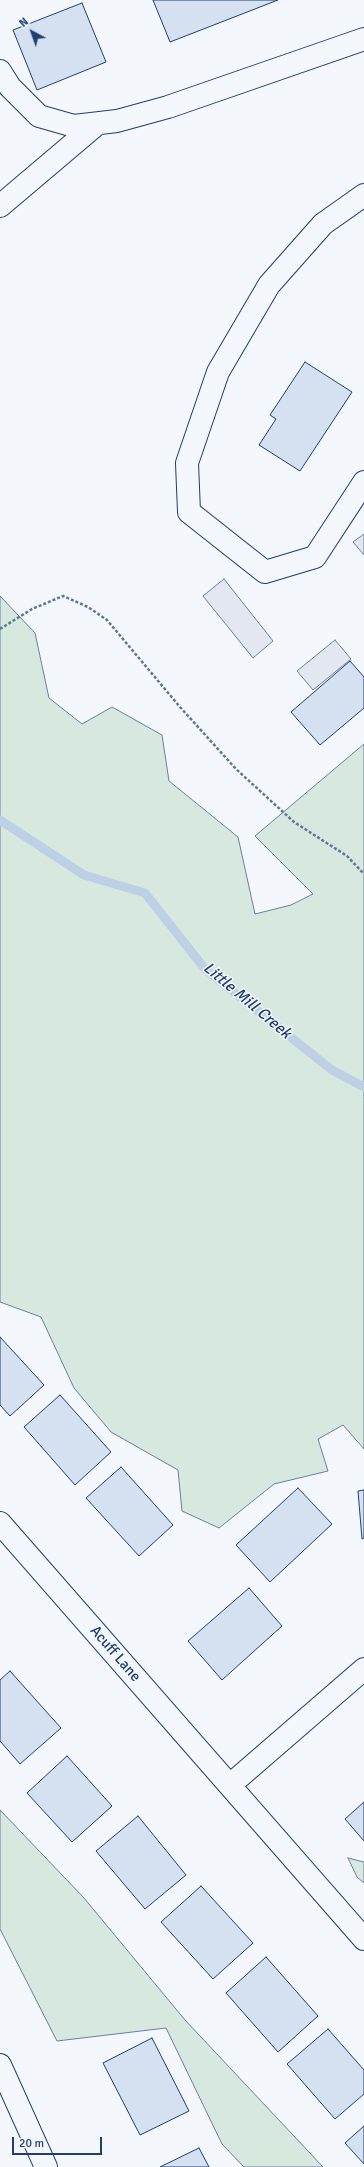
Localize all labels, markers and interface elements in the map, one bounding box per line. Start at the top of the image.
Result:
north arrow [12,12,52,52]
text: N [17,15,31,30]
water label: Little Mill Creek [199,959,295,1043]
street label: Acuff Lane [86,1622,144,1686]
scale bar [14,2129,104,2155]
text: 20 m [19,2136,44,2151]

